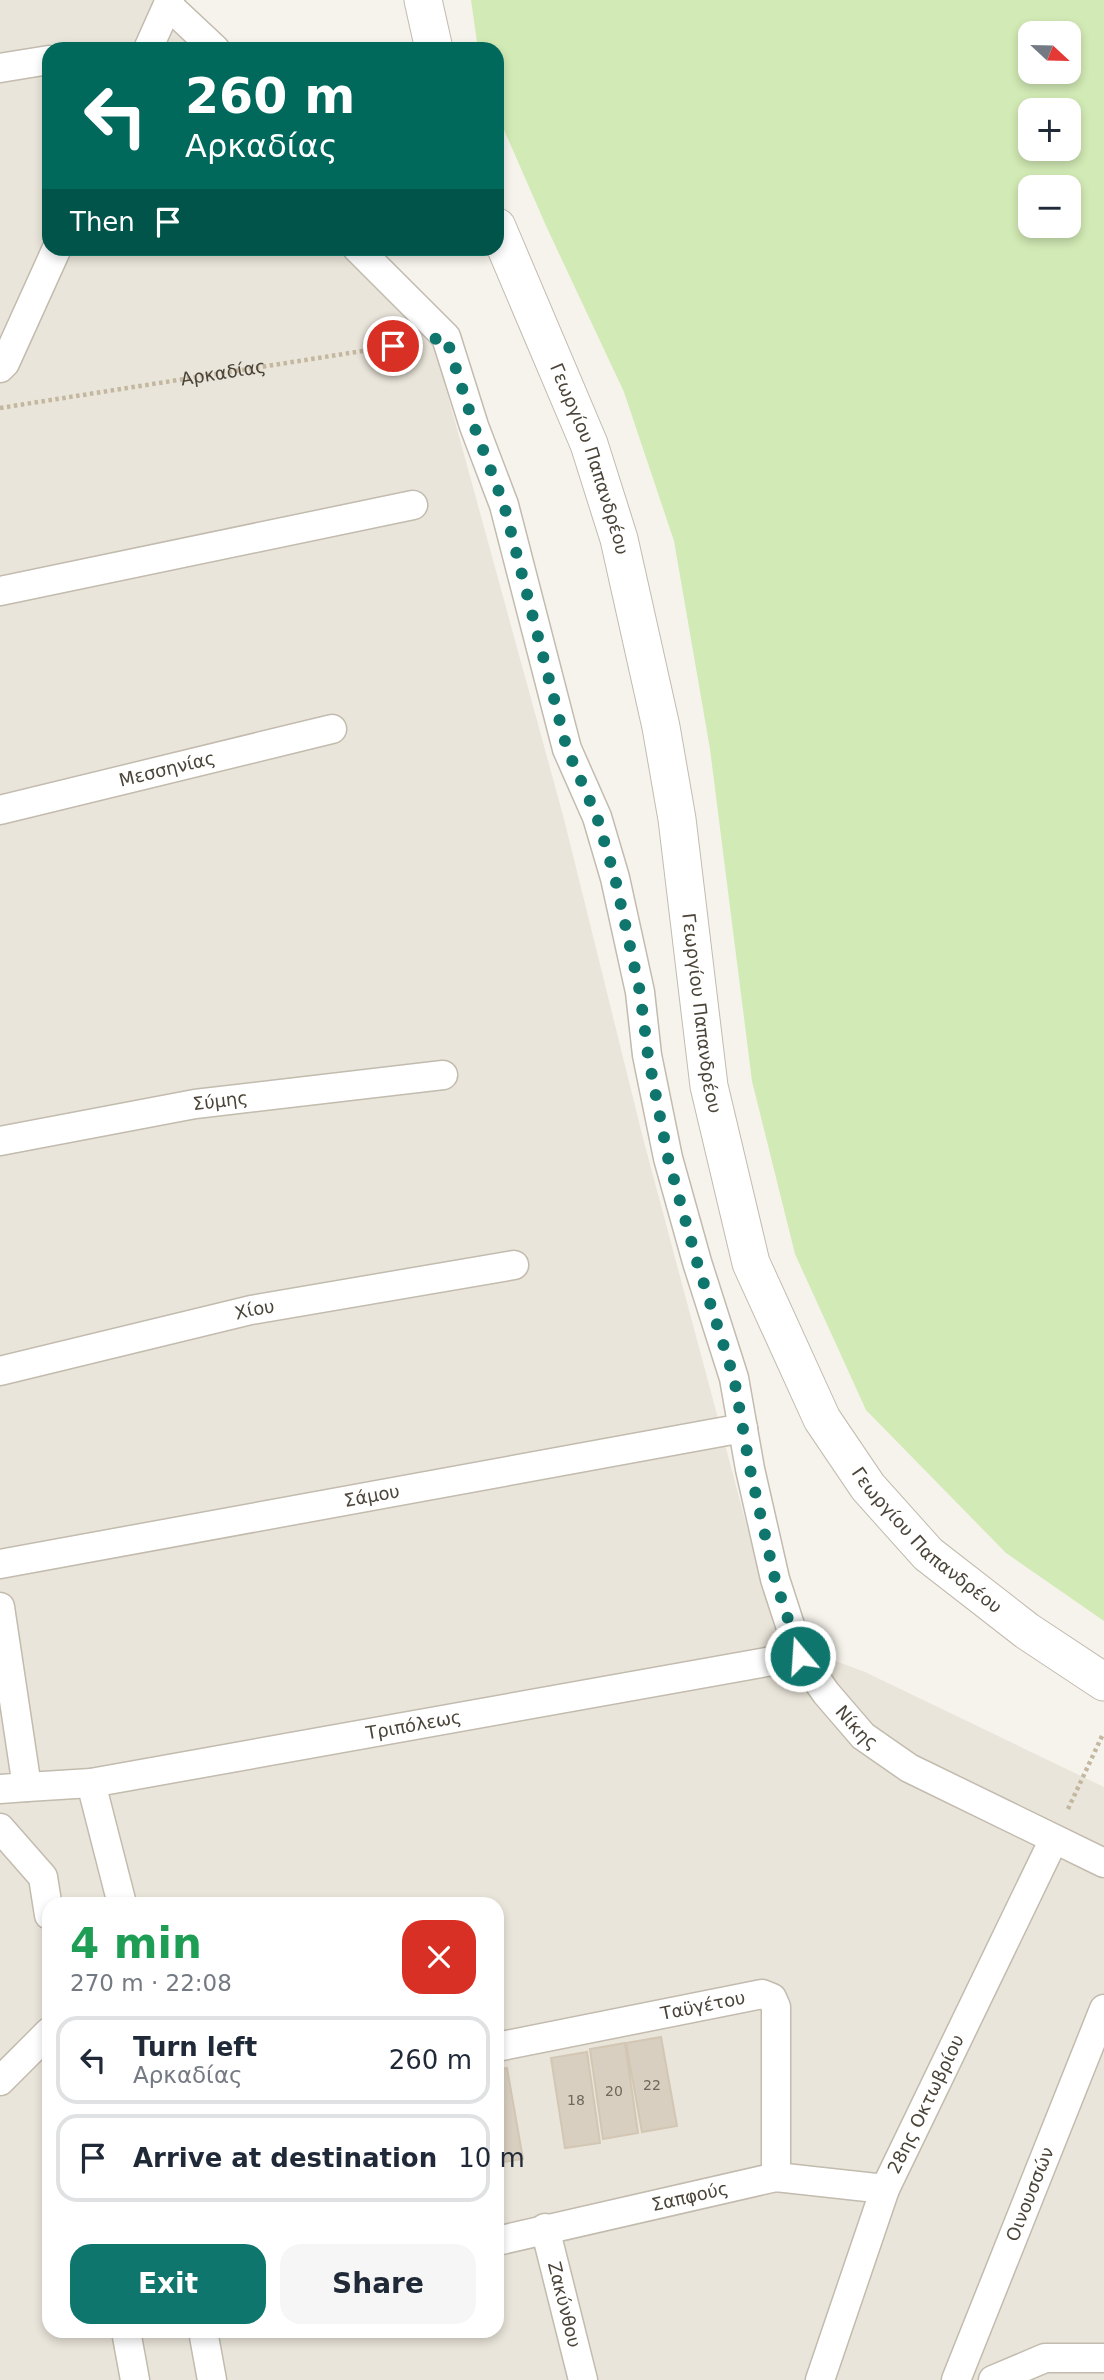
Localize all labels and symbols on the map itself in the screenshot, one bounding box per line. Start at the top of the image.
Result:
north arrow [1018,21,1082,84]
pin [363,316,423,376]
street label: Αρκαδίας [179,355,267,389]
street label: Γεωργίου Παπανδρέου [546,360,633,556]
street label: Μεσσηνίας [117,747,217,791]
street label: Γεωργίου Παπανδρέου [678,912,726,1115]
street label: Σύμης [192,1087,249,1114]
street label: Χίου [233,1295,276,1324]
street label: Γεωργίου Παπανδρέου [848,1463,1006,1617]
street label: Σάμου [342,1480,401,1511]
position arrow [763,1619,837,1693]
street label: Νίκης [831,1701,882,1753]
street label: Τριπόλεως [363,1706,463,1744]
street label: Ταϋγέτου [658,1987,747,2024]
street label: 28ης Οκτωβρίου [883,2031,968,2177]
house number: 22 [643,2077,661,2093]
house number: 20 [605,2083,623,2099]
house number: 18 [567,2092,585,2108]
street label: Οινουσσών [1001,2144,1058,2244]
street label: Σαπφούς [650,2177,730,2215]
street label: Ζακύνθου [544,2259,585,2350]

